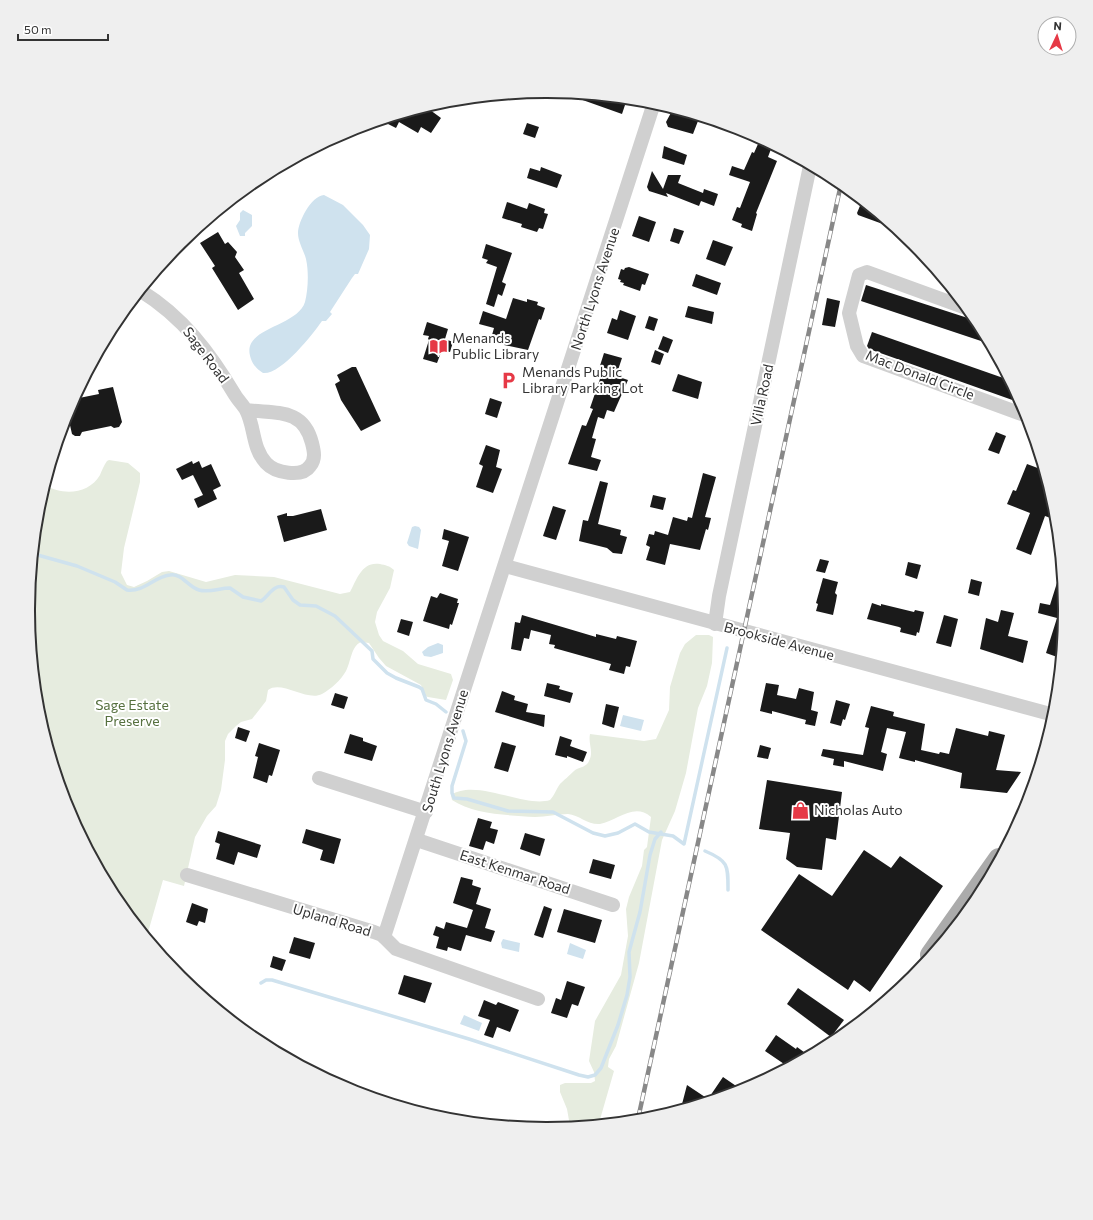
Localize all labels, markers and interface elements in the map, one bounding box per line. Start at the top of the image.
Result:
scale bar [18,16,108,42]
north arrow [1037,16,1077,56]
text: N [1053,19,1062,32]
text: 50 m [24,22,52,36]
street label: North Lyons Avenue [567,225,622,352]
street label: Sage Road [180,323,233,386]
place label: Menands Public Library [452,329,539,362]
library icon: Menands Public Library [429,336,449,356]
street label: Mac Donald Circle [863,346,977,403]
street label: Villa Road [747,362,776,427]
place label: Menands Public Library Parking Lot [522,363,644,396]
parking icon: Menands Public Library Parking Lot [499,370,519,390]
street label: Brookside Avenue [722,618,836,663]
street label: South Lyons Avenue [418,687,471,814]
park label: Sage Estate Preserve [95,696,169,729]
shop icon: Nicholas Auto [791,800,811,820]
place label: Nicholas Auto [814,801,903,818]
street label: East Kenmar Road [458,846,573,897]
street label: Upland Road [291,900,373,939]

